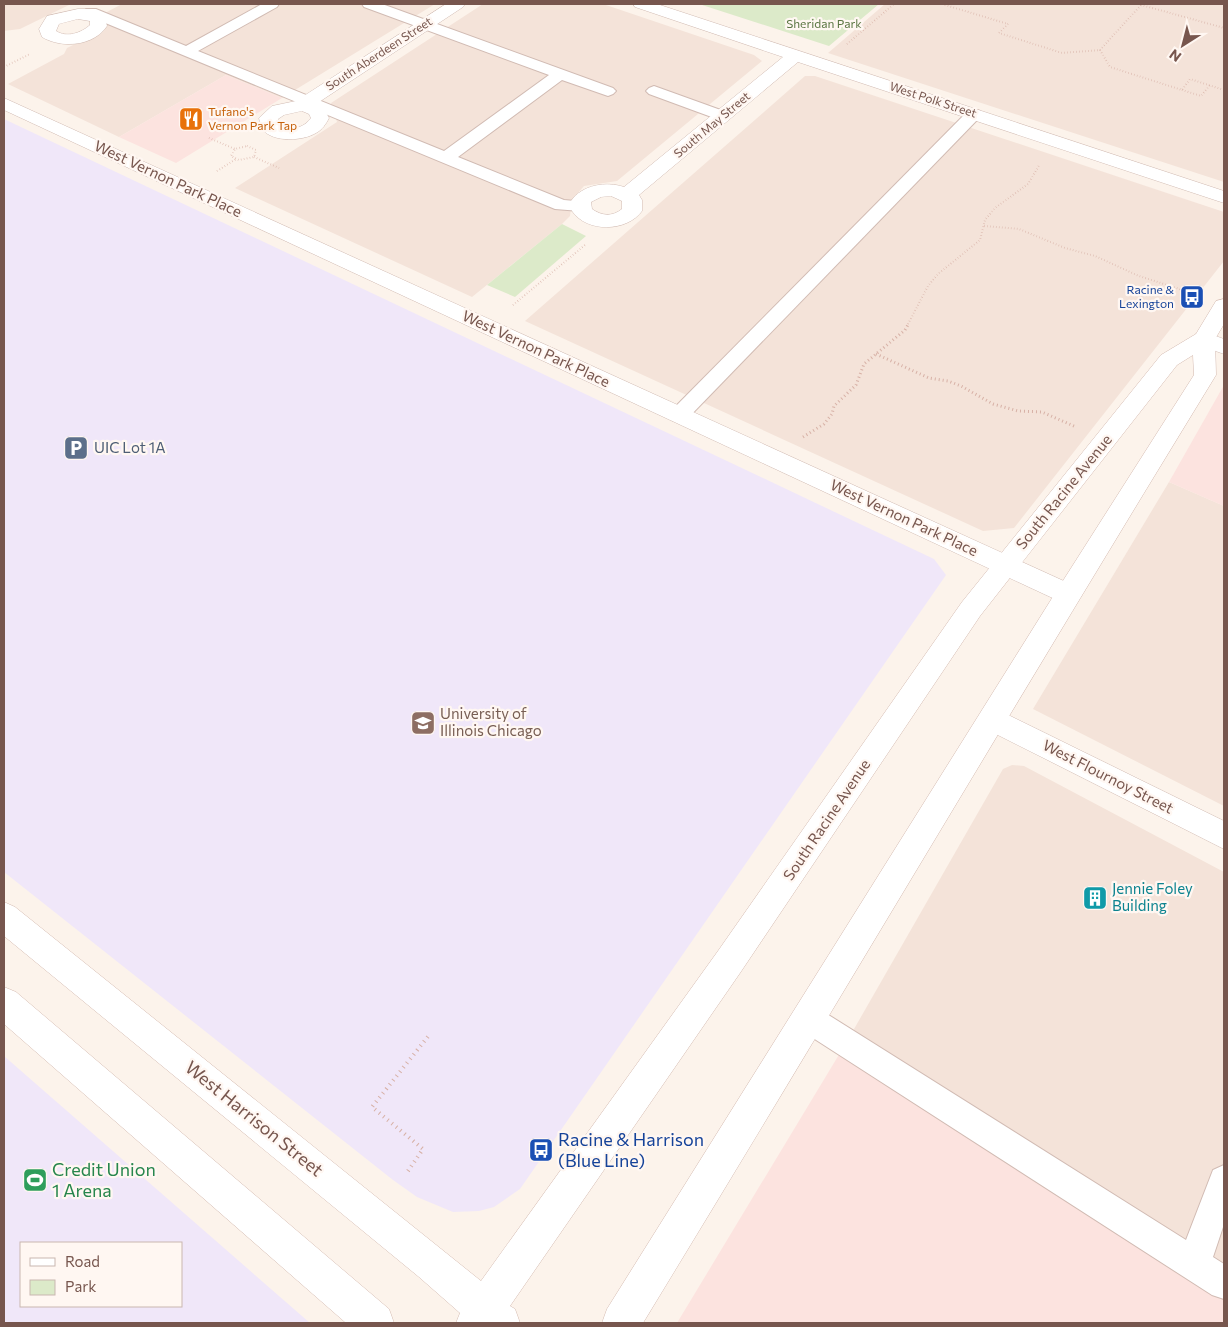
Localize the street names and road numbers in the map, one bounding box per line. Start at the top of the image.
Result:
street label: South Aberdeen Street [323,13,434,93]
street label: West Polk Street [888,78,979,120]
street label: South May Street [670,88,752,160]
street label: West Vernon Park Place [92,136,245,220]
street label: West Vernon Park Place [460,306,613,390]
street label: South Racine Avenue [1011,430,1115,552]
street label: West Vernon Park Place [828,475,981,559]
street label: West Flournoy Street [1040,735,1177,817]
street label: South Racine Avenue [779,755,873,883]
street label: West Harrison Street [181,1056,328,1181]

